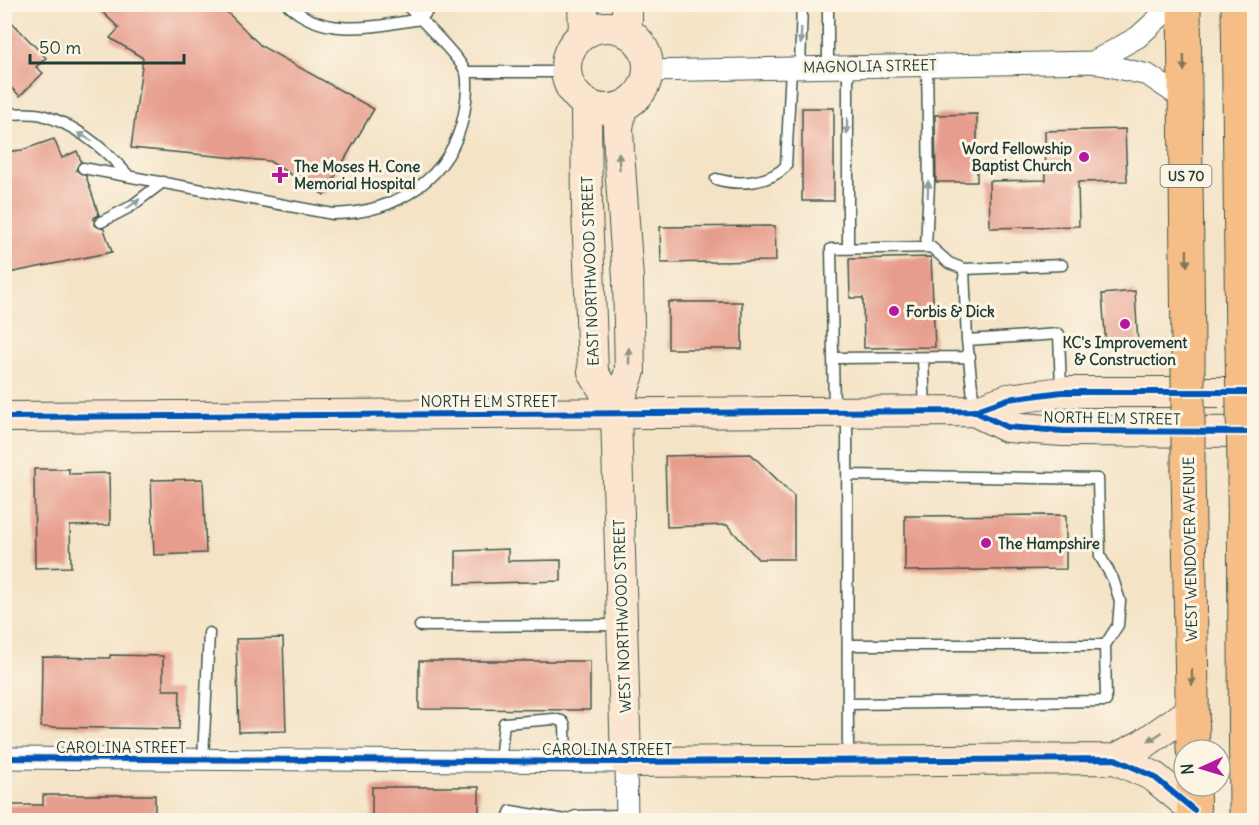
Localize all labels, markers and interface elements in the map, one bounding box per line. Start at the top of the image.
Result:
scale bar [30,27,184,65]
one-way arrow [797,27,806,46]
text: 50 m [39,36,81,59]
one-way arrow [1180,53,1189,72]
street label: MAGNOLIA STREET [803,55,937,77]
one-way arrow [842,116,852,135]
one-way arrow [76,132,93,142]
place label: Word Fellowship Baptist Church [962,139,1072,176]
marker: Word Fellowship Baptist Church [1077,150,1091,164]
one-way arrow [615,152,624,171]
place label: The Moses H. Cone Memorial Hospital [294,157,420,194]
road number: US 70 [1160,165,1212,187]
marker: The Moses H. Cone Memorial Hospital [271,166,289,184]
street label: EAST NORTHWOOD STREET [577,175,603,366]
one-way arrow [924,179,933,198]
one-way arrow [126,198,141,210]
one-way arrow [1182,248,1192,267]
place label: Forbis & Dick [906,302,995,321]
marker: Forbis & Dick [887,304,901,318]
marker: KC's Improvement & Construction [1118,317,1132,331]
place label: KC's Improvement & Construction [1063,333,1188,369]
one-way arrow [625,347,634,366]
street label: NORTH ELM STREET [420,392,558,411]
street label: NORTH ELM STREET [1043,407,1181,429]
street label: WEST WENDOVER AVENUE [1179,456,1201,642]
street label: WEST NORTHWOOD STREET [609,519,635,713]
place label: The Hampshire [998,534,1100,554]
marker: The Hampshire [979,536,993,550]
one-way arrow [1187,667,1197,686]
one-way arrow [1147,731,1163,742]
street label: CAROLINA STREET [56,738,186,757]
north arrow [1172,738,1232,798]
street label: CAROLINA STREET [542,740,672,759]
text: N [1177,763,1197,775]

